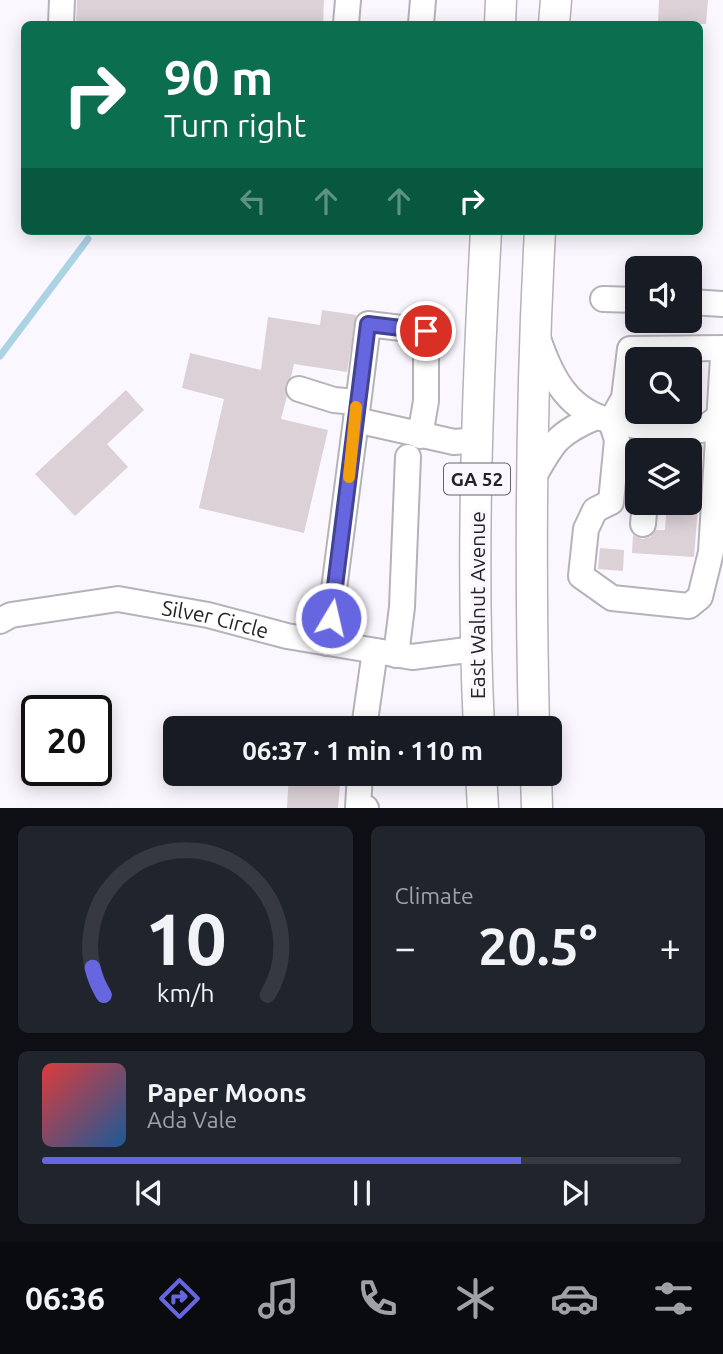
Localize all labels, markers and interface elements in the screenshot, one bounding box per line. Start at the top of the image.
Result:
icon: right [49,49,140,140]
text: 90 m [164,49,273,104]
text: Turn right [164,107,306,143]
icon: left [234,182,272,220]
icon: ahead [307,182,345,220]
icon: ahead [380,182,418,220]
icon: right [453,182,491,220]
map controls [625,256,702,515]
button: sound [625,256,702,333]
pin [396,301,456,361]
icon: arrive [407,312,445,350]
button: search [625,347,702,424]
button: layers [625,438,702,515]
road number: GA 52 [444,464,510,494]
street label: East Walnut Avenue [465,511,489,699]
position arrow [294,581,368,655]
street label: Silver Circle [160,595,271,643]
speed limit sign: 20 [21,695,112,786]
text: 06:37 · 1 min · 110 m [242,736,483,765]
text: Climate [395,883,474,908]
text: 10 [144,898,226,980]
text: 20.5° [478,917,597,975]
text: − [395,926,416,968]
text: + [660,926,681,968]
text: km/h [156,979,214,1007]
text: Paper Moons [147,1078,306,1107]
text: Ada Vale [147,1107,237,1132]
icon: previous [130,1174,168,1212]
icon: pause [343,1174,381,1212]
icon: next [556,1174,594,1212]
icon: directions [155,1274,204,1323]
icon: music [254,1274,303,1323]
icon: phone [353,1274,402,1323]
icon: climate [451,1274,500,1323]
icon: car [550,1274,599,1323]
icon: filters [649,1274,698,1323]
text: 06:36 [25,1280,105,1316]

